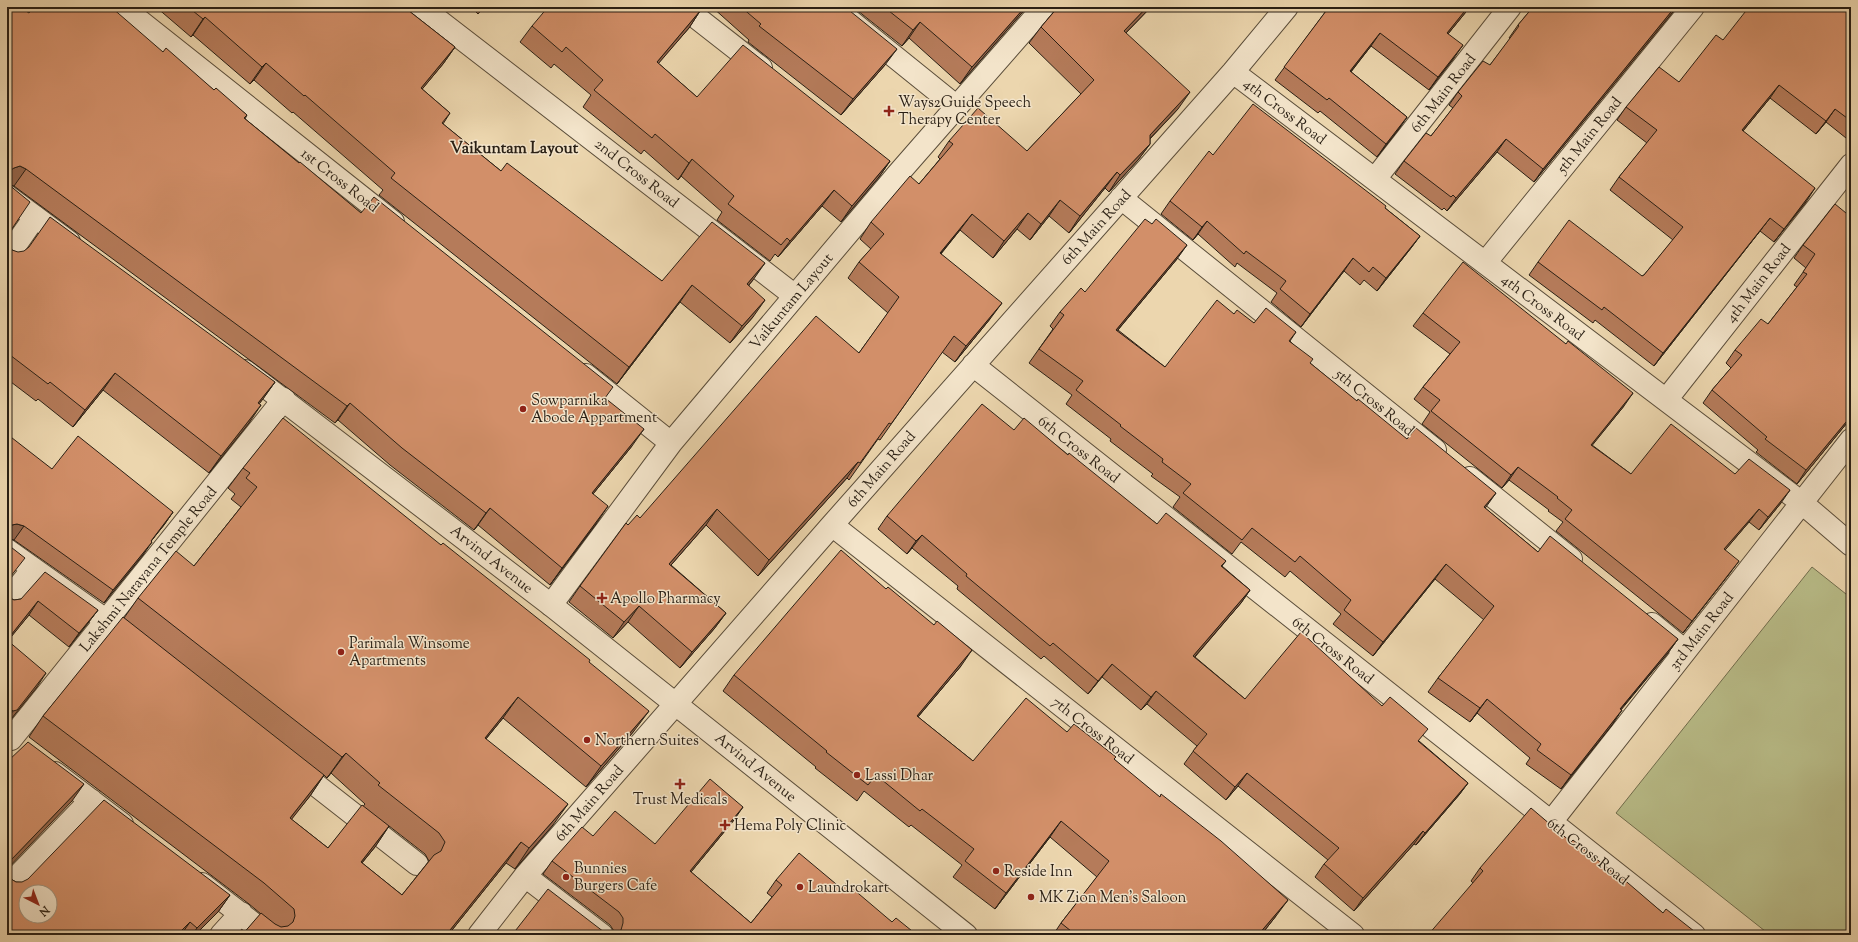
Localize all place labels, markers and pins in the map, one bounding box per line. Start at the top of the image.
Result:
place label: Ways2Guide Speech Therapy Center [898,93,1031,131]
marker: Ways2Guide Speech Therapy Center [883,105,895,117]
place label: Sowparnika Abode Appartment [531,391,657,429]
marker: Sowparnika Abode Appartment [518,404,528,414]
place label: Apollo Pharmacy [610,589,721,610]
marker: Apollo Pharmacy [597,593,607,603]
place label: Parimala Winsome Apartments [349,634,470,672]
marker: Parimala Winsome Apartments [336,647,346,657]
place label: Northern Suites [595,731,699,752]
marker: Northern Suites [582,735,592,745]
place label: Lassi Dhar [865,766,934,787]
marker: Lassi Dhar [852,770,862,780]
marker: Trust Medicals [675,779,685,789]
place label: Trust Medicals [633,790,727,811]
place label: Hema Poly Clinic [734,816,847,837]
marker: Hema Poly Clinic [719,819,731,831]
place label: Bunnies Burgers Cafe [574,859,657,897]
place label: Reside Inn [1004,862,1073,883]
marker: Reside Inn [991,866,1001,876]
marker: Bunnies Burgers Cafe [561,872,571,882]
place label: Laundrokart [808,878,889,899]
marker: Laundrokart [795,882,805,892]
place label: MK Zion Men’s Saloon [1039,888,1187,909]
marker: MK Zion Men’s Saloon [1026,892,1036,902]

